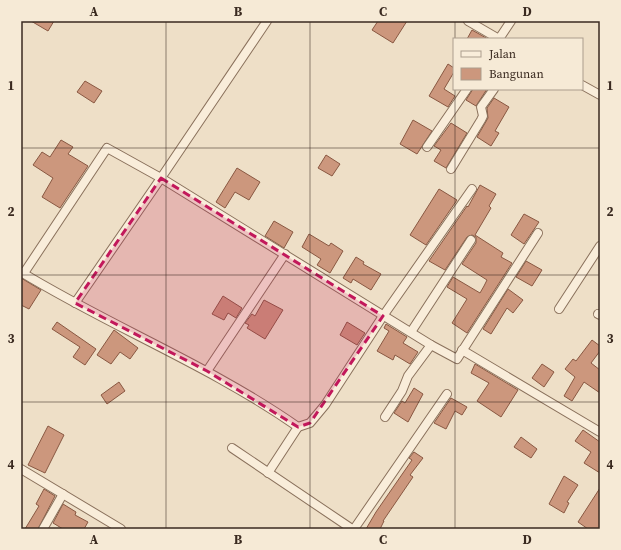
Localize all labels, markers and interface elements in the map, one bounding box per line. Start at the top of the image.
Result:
text: A [90,3,99,20]
text: B [234,3,243,20]
text: C [379,3,387,20]
text: D [522,3,532,20]
legend [453,38,583,90]
text: Jalan [488,46,516,62]
text: Bangunan [489,66,544,82]
text: 1 [7,77,15,94]
text: 1 [606,77,614,94]
text: 2 [7,203,15,220]
text: 2 [606,203,614,220]
text: 3 [7,330,15,347]
text: 3 [606,330,614,347]
text: 4 [7,456,15,473]
text: 4 [606,456,614,473]
text: A [90,531,99,548]
text: B [234,531,243,548]
text: C [379,531,387,548]
text: D [522,531,532,548]

